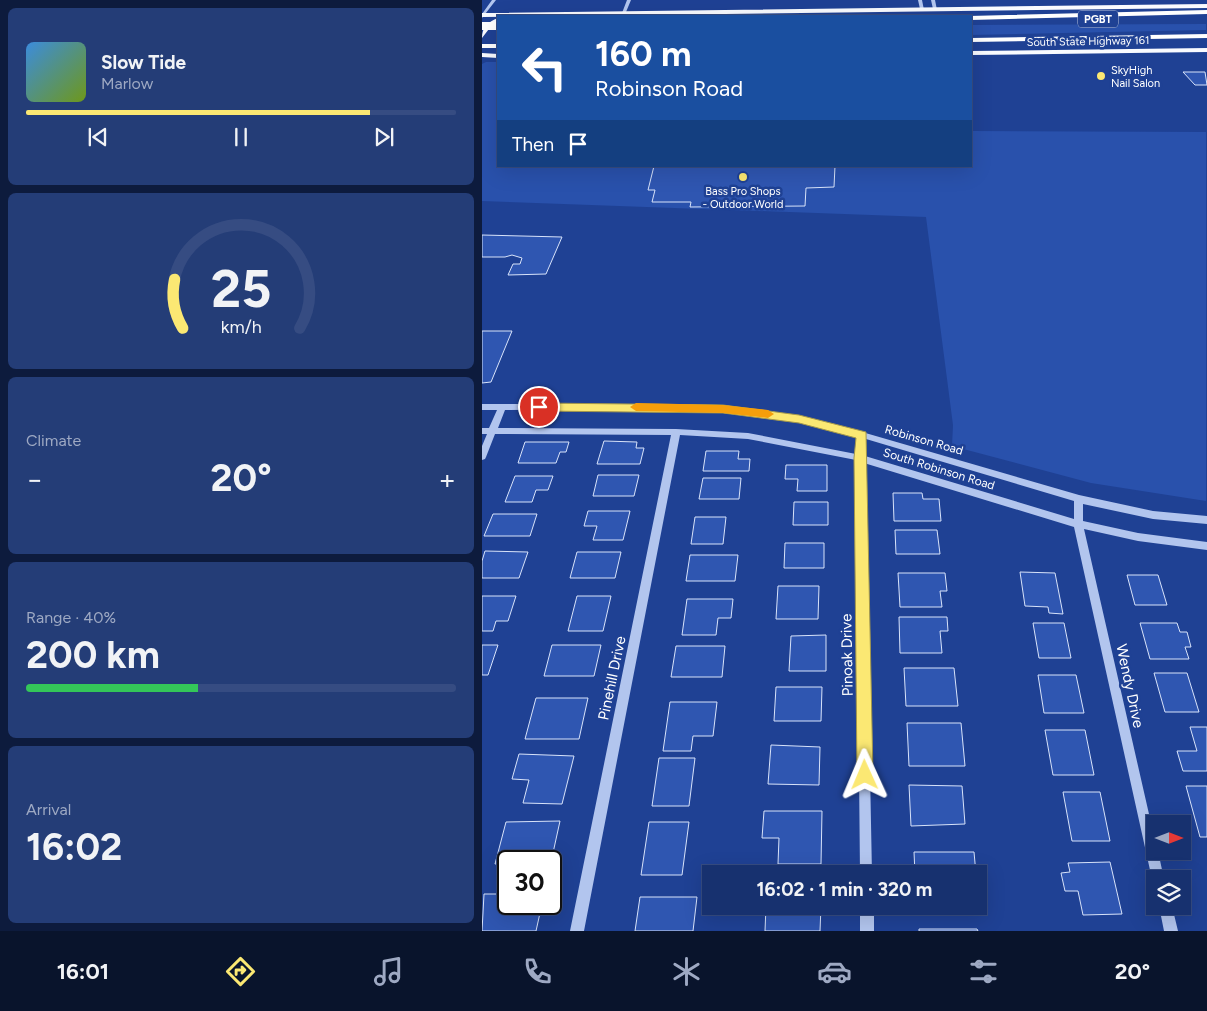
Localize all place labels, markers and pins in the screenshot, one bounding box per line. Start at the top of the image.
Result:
place label: SkyHigh Nail Salon [1111,64,1160,90]
marker: SkyHigh Nail Salon [1095,70,1107,82]
marker: Bass Pro Shops - Outdoor World [737,171,749,183]
place label: Bass Pro Shops - Outdoor World [703,185,783,211]
pin [518,386,560,428]

